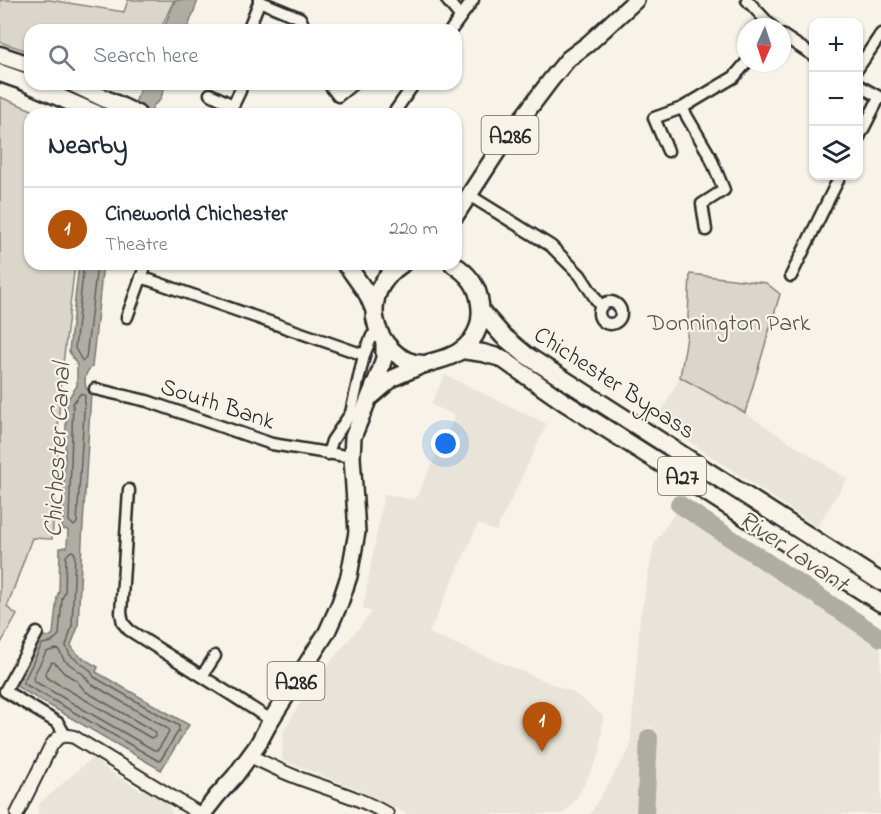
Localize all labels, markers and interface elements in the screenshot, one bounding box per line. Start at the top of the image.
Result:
north arrow [737,18,791,72]
map controls [809,18,863,180]
button: + [809,18,863,72]
search box [24,24,462,90]
icon: search [45,41,78,74]
text: Search here [93,41,198,73]
button: − [809,72,863,126]
road number: A286 [482,116,538,154]
button: layers [809,126,863,180]
text: Nearby [48,128,127,166]
text: Cineworld Chichester [105,199,288,231]
text: 1 [64,215,71,244]
text: 220 m [389,215,438,244]
text: Theatre [105,231,168,260]
park label: Donnington Park [647,307,811,342]
street label: Chichester Bypass [526,319,701,450]
water label: Chichester Canal [35,359,83,538]
street label: South Bank [155,370,279,440]
your location [431,429,460,458]
road number: A27 [658,457,706,495]
water label: River Lavant [730,502,857,605]
road number: A286 [268,662,324,700]
pin: 1 [522,702,562,752]

